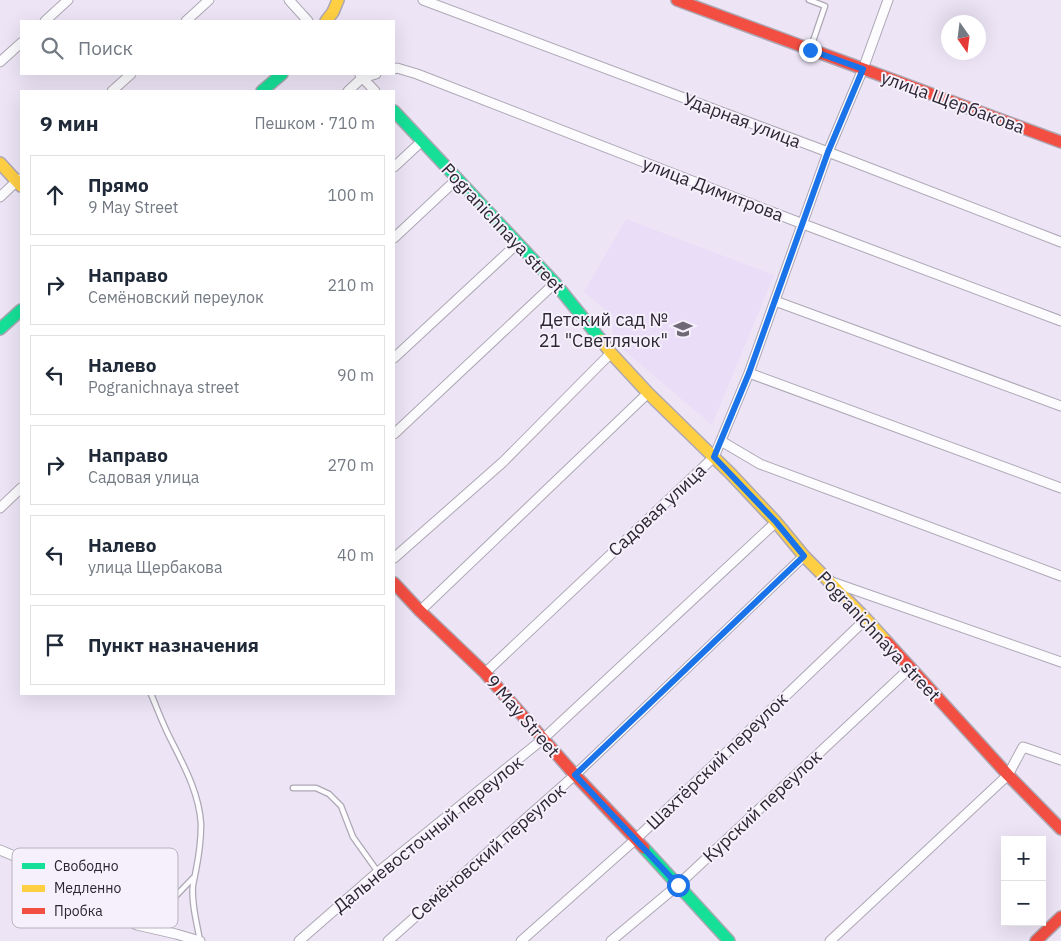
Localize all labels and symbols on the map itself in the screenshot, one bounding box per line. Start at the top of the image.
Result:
north arrow [941,15,986,60]
route end [799,39,822,62]
street label: улица Щербакова [878,65,1028,139]
street label: Ударная улица [680,87,804,153]
street label: улица Димитрова [639,151,787,227]
street label: Pogranichnaya street [437,158,569,298]
place label: Детский сад № 21 "Светлячок" [539,308,668,352]
school or university icon: Детский сад № 21 "Светлячок" [672,318,694,340]
street label: Садовая улица [603,459,711,561]
street label: Pogranichnaya street [813,566,945,706]
street label: 9 May Street [481,670,565,762]
street label: Шахтёрский переулок [641,687,793,835]
street label: Курский переулок [698,745,826,867]
street label: Дальневосточный переулок [328,750,528,918]
street label: Семёновский переулок [406,778,570,926]
legend [12,848,178,928]
text: Свободно [54,857,119,875]
route start [667,874,690,897]
text: Медленно [54,879,122,897]
text: Пробка [54,902,103,920]

